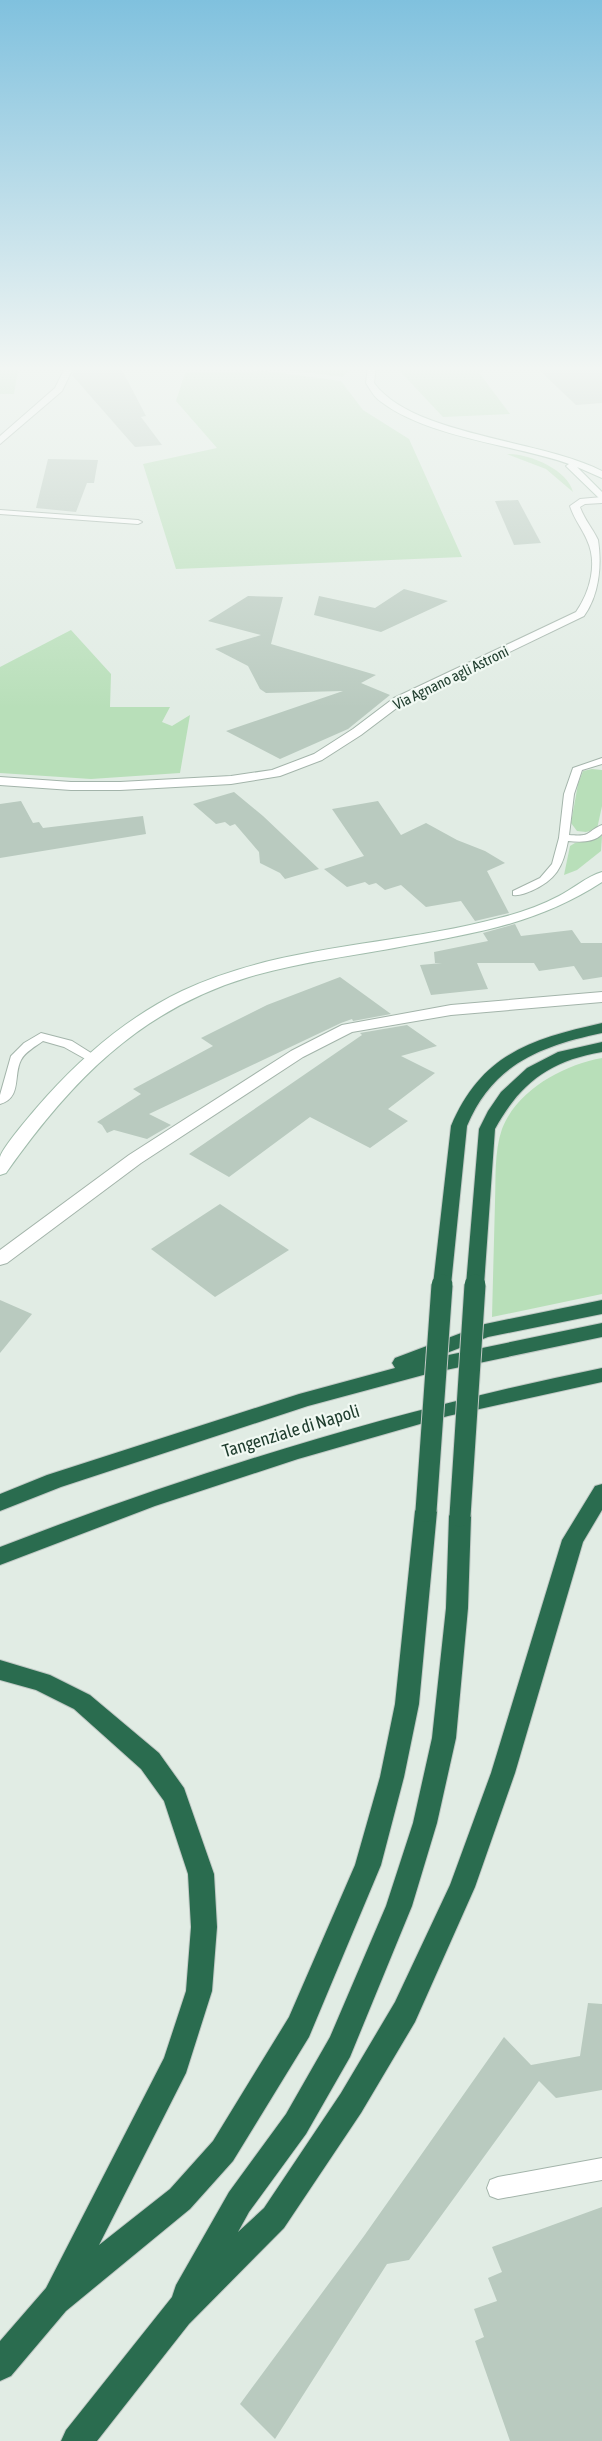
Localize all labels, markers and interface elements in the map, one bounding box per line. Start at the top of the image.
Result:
street label: Via Agnano agli Astroni [390,642,511,713]
street label: Tangenziale di Napoli [220,1400,362,1461]

